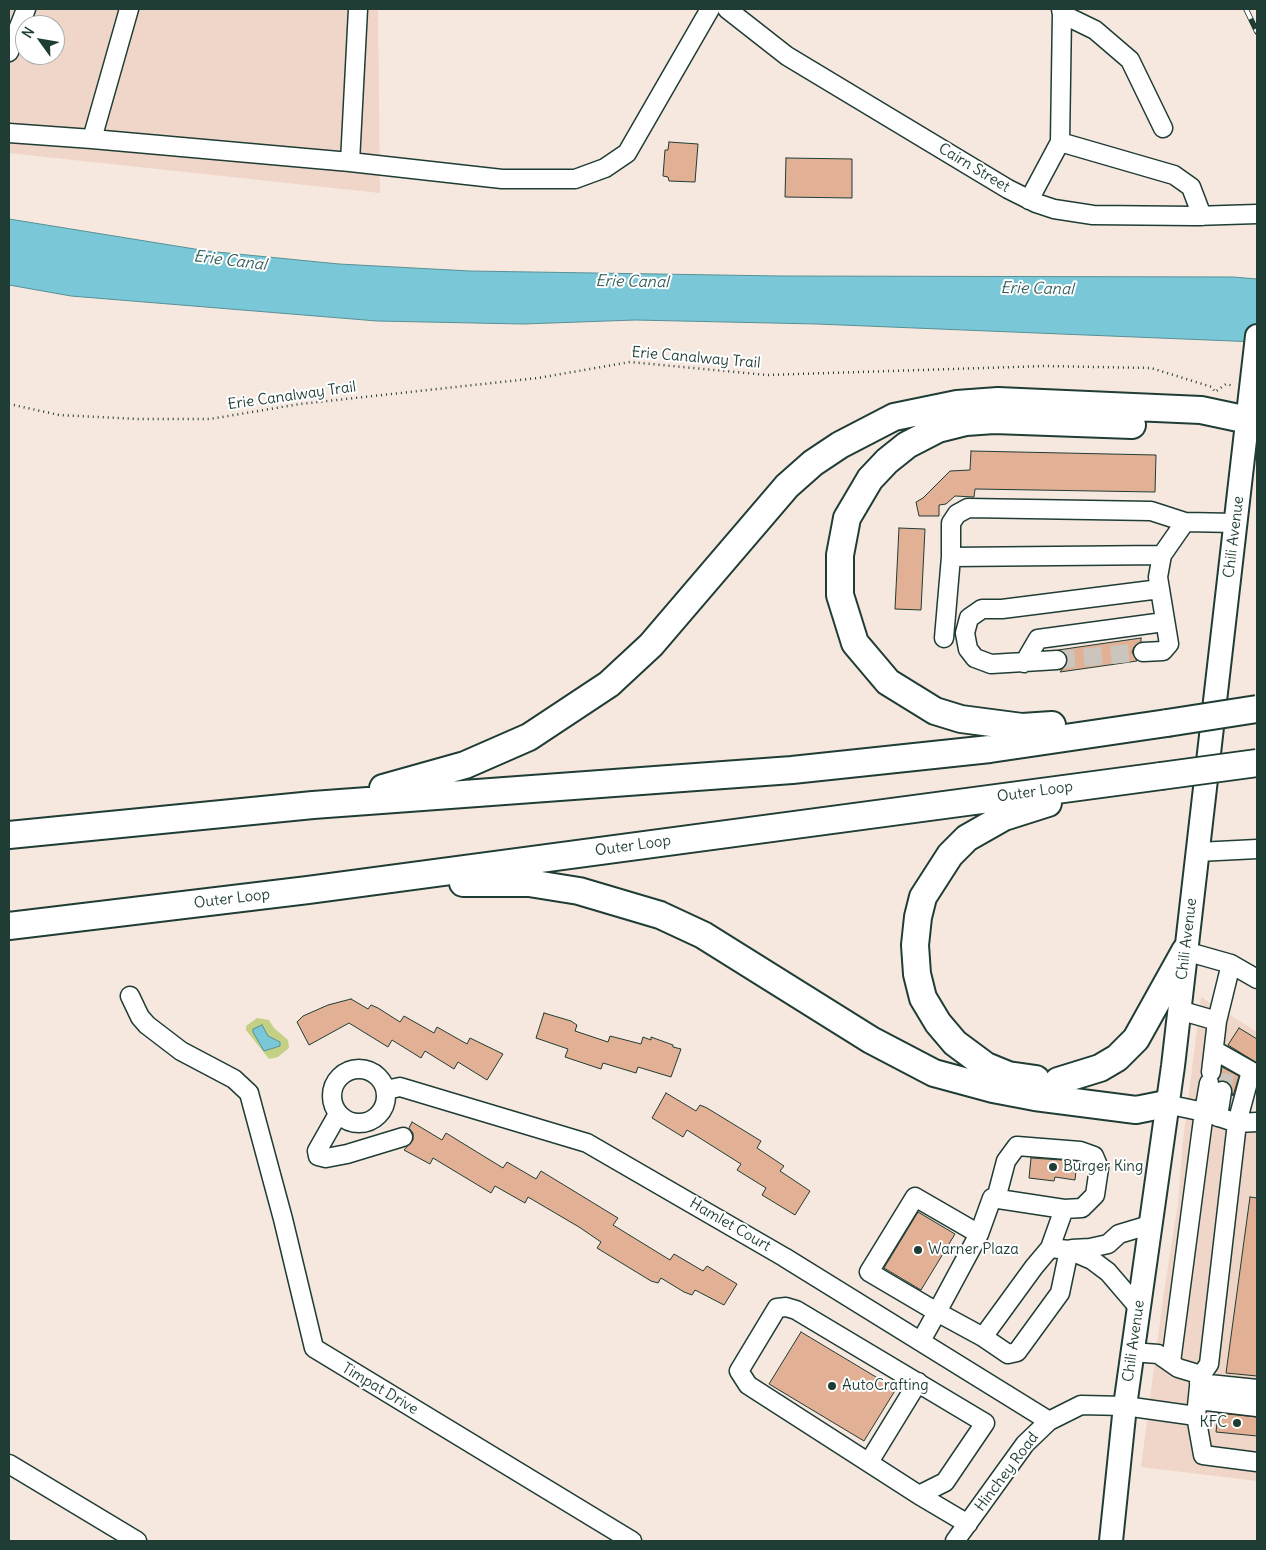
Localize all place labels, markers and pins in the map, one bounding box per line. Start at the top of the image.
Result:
place label: Burger King [1063,1158,1143,1176]
marker: Burger King [1047,1161,1059,1173]
place label: Warner Plaza [928,1241,1019,1259]
marker: Warner Plaza [912,1244,924,1256]
place label: AutoCrafting [842,1377,929,1395]
marker: AutoCrafting [826,1380,838,1392]
place label: KFC [1200,1414,1227,1432]
marker: KFC [1231,1417,1243,1429]

